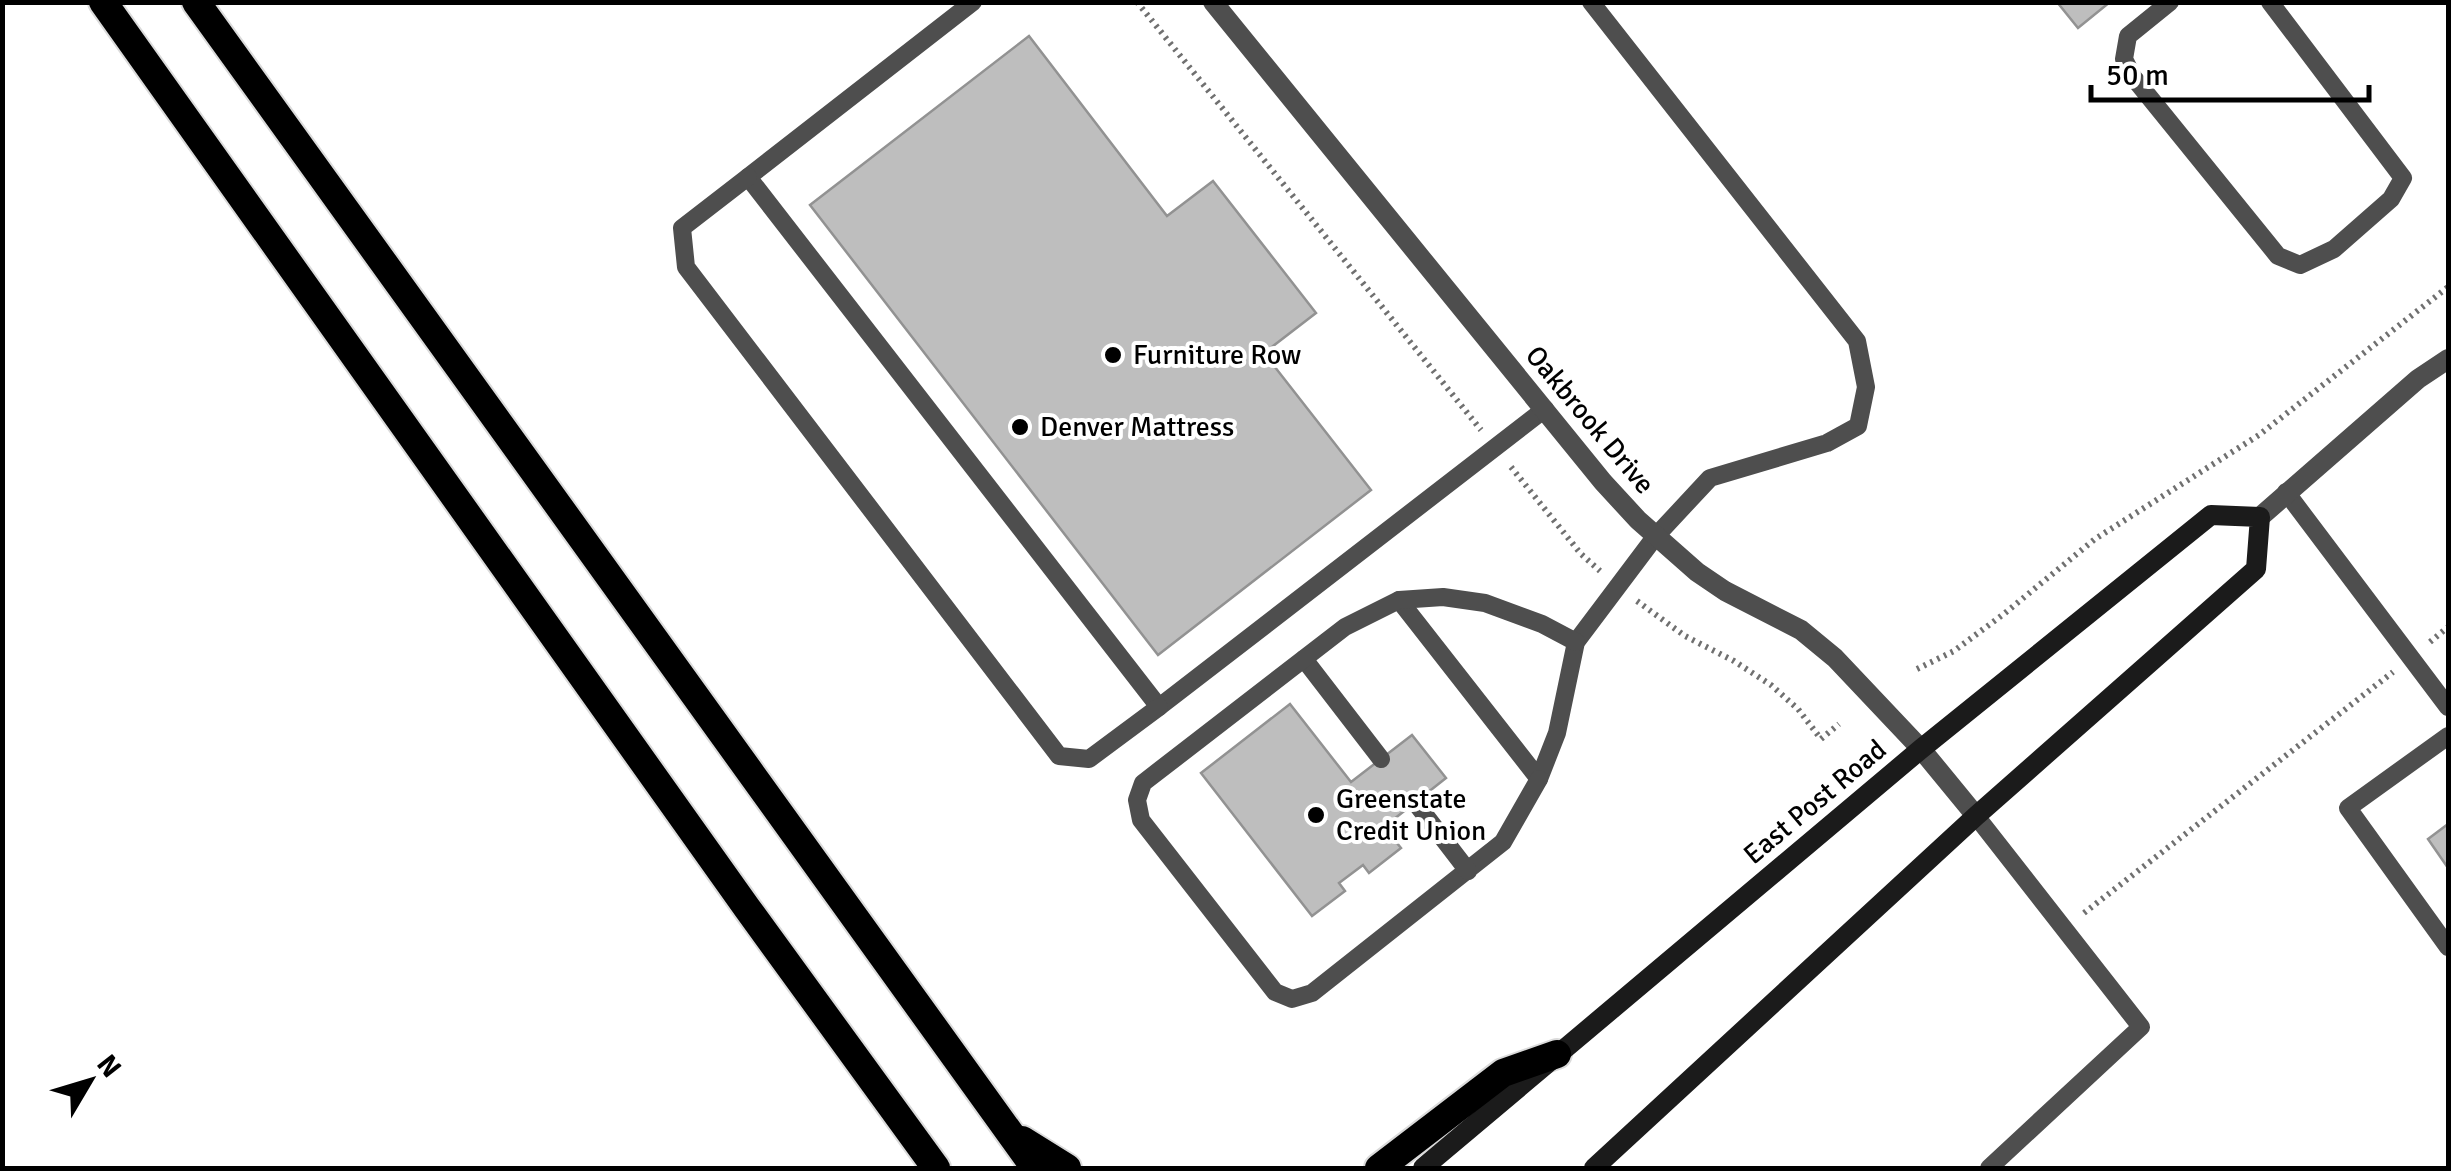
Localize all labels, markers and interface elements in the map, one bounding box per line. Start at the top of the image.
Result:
scale bar [2091,40,2368,102]
text: 50 m [2106,57,2169,94]
place label: Furniture Row [1133,338,1301,372]
street label: Oakbrook Drive [1518,339,1662,501]
marker: Furniture Row [1102,344,1124,366]
place label: Denver Mattress [1040,410,1234,444]
marker: Denver Mattress [1009,416,1031,438]
street label: East Post Road [1737,732,1893,872]
place label: Greenstate Credit Union [1336,782,1486,848]
marker: Greenstate Credit Union [1305,804,1327,826]
north arrow [40,1031,140,1131]
text: N [90,1048,128,1084]

